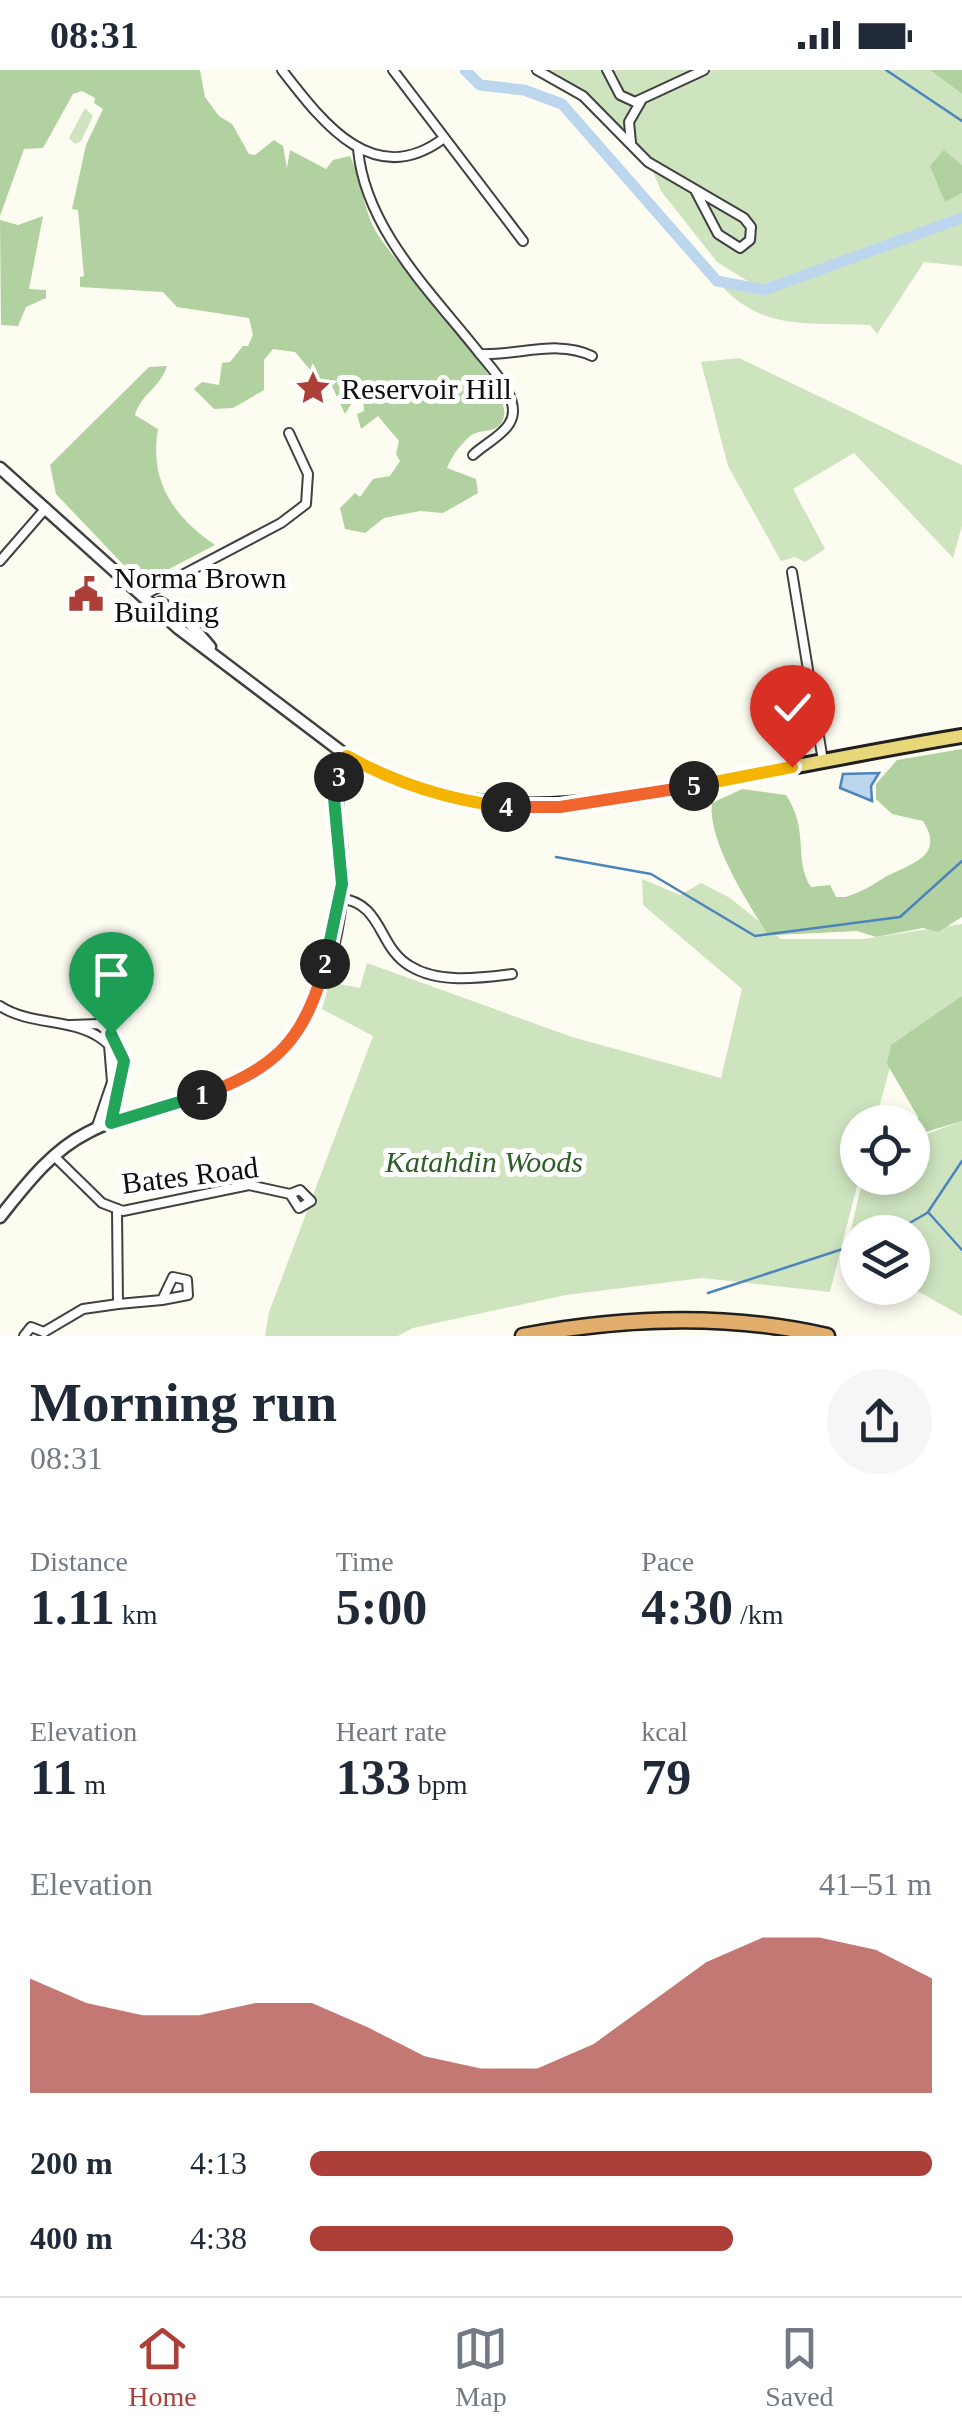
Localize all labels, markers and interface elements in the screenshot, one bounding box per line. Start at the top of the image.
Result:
text: 08:31 [50,14,139,56]
place icon: Reservoir Hill [294,369,332,407]
place label: Reservoir Hill [341,372,512,405]
place label: Norma Brown Building [114,561,286,628]
public building icon: Norma Brown Building [67,575,105,613]
pin [750,665,835,768]
icon: check [765,680,820,735]
pin: 3 [314,752,364,802]
text: 3 [332,761,346,792]
pin: 5 [669,761,719,811]
text: 5 [687,770,701,801]
pin: 4 [481,782,531,832]
text: 4 [499,791,513,822]
pin [69,932,154,1035]
pin: 2 [300,939,350,989]
icon: arrive [84,947,139,1002]
text: 2 [318,948,332,979]
pin: 1 [177,1070,227,1120]
text: 1 [195,1079,209,1110]
map controls [840,1105,930,1305]
button: locate [840,1105,930,1195]
park label: Katahdin Woods [384,1145,583,1178]
street label: Bates Road [120,1150,260,1200]
button: layers [840,1215,930,1305]
button: share [827,1369,932,1474]
text: Morning run [30,1372,337,1433]
text: 08:31 [30,1440,103,1476]
text: Distance [30,1546,128,1577]
text: Time [336,1546,394,1577]
text: Pace [641,1546,694,1577]
text: 1.11 [30,1579,115,1635]
text: 5:00 [336,1579,427,1635]
text: 4:30 [641,1579,733,1635]
text: km [115,1599,158,1630]
text: /km [733,1599,784,1630]
text: Elevation [30,1716,137,1747]
text: Heart rate [336,1716,447,1747]
text: kcal [641,1716,688,1747]
text: 11 [30,1749,77,1805]
text: 133 [336,1749,411,1805]
text: 79 [641,1749,691,1805]
text: m [77,1769,106,1800]
text: bpm [411,1769,467,1800]
text: Elevation [30,1866,153,1902]
text: 41–51 m [819,1866,932,1902]
text: 200 m [30,2145,113,2181]
text: 4:13 [190,2145,247,2181]
text: 400 m [30,2220,113,2256]
text: 4:38 [190,2220,247,2256]
tab: Home [128,2321,197,2413]
tab: Map [453,2321,508,2413]
tab: Saved [765,2321,834,2413]

